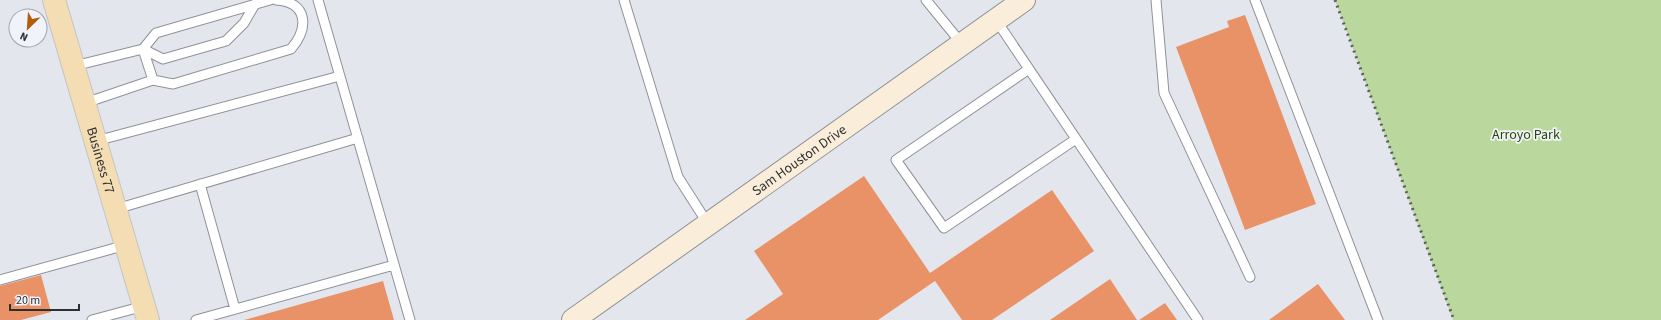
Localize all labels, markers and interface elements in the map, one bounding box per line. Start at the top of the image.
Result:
north arrow [8,8,48,48]
text: N [17,28,30,45]
street label: Sam Houston Drive [748,120,851,201]
street label: Business 77 [81,125,119,196]
park label: Arroyo Park [1492,125,1560,145]
scale bar [10,286,79,312]
text: 20 m [16,292,40,309]

